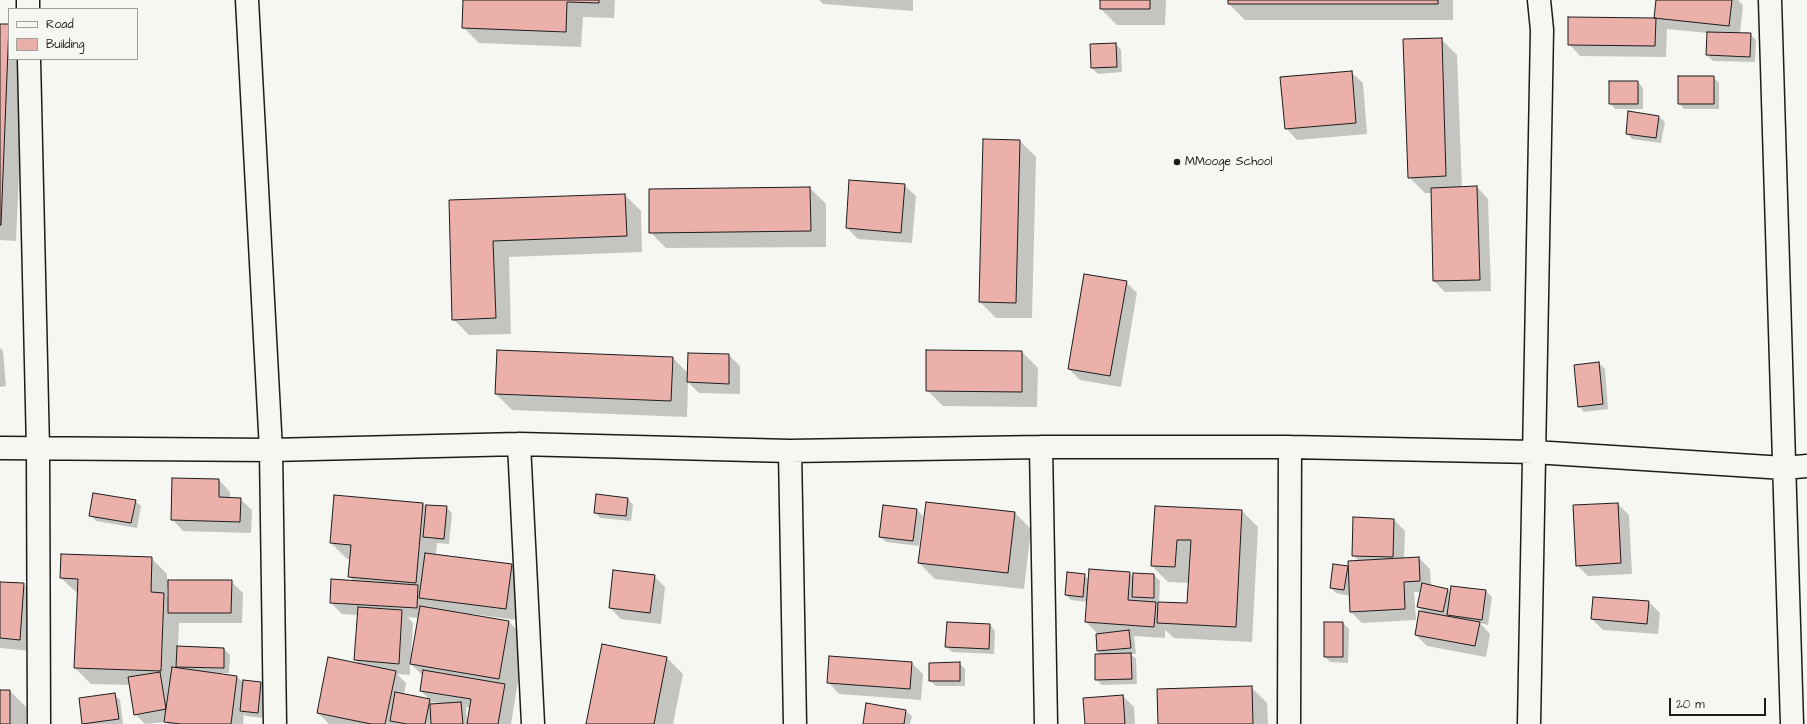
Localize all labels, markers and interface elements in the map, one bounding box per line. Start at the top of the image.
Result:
legend [8,8,138,60]
text: Road [46,16,74,33]
text: Building [46,36,84,53]
place label: MMooge School [1185,155,1272,169]
marker: MMooge School [1172,157,1182,167]
scale bar [1671,690,1768,716]
text: 20 m [1676,696,1705,713]

